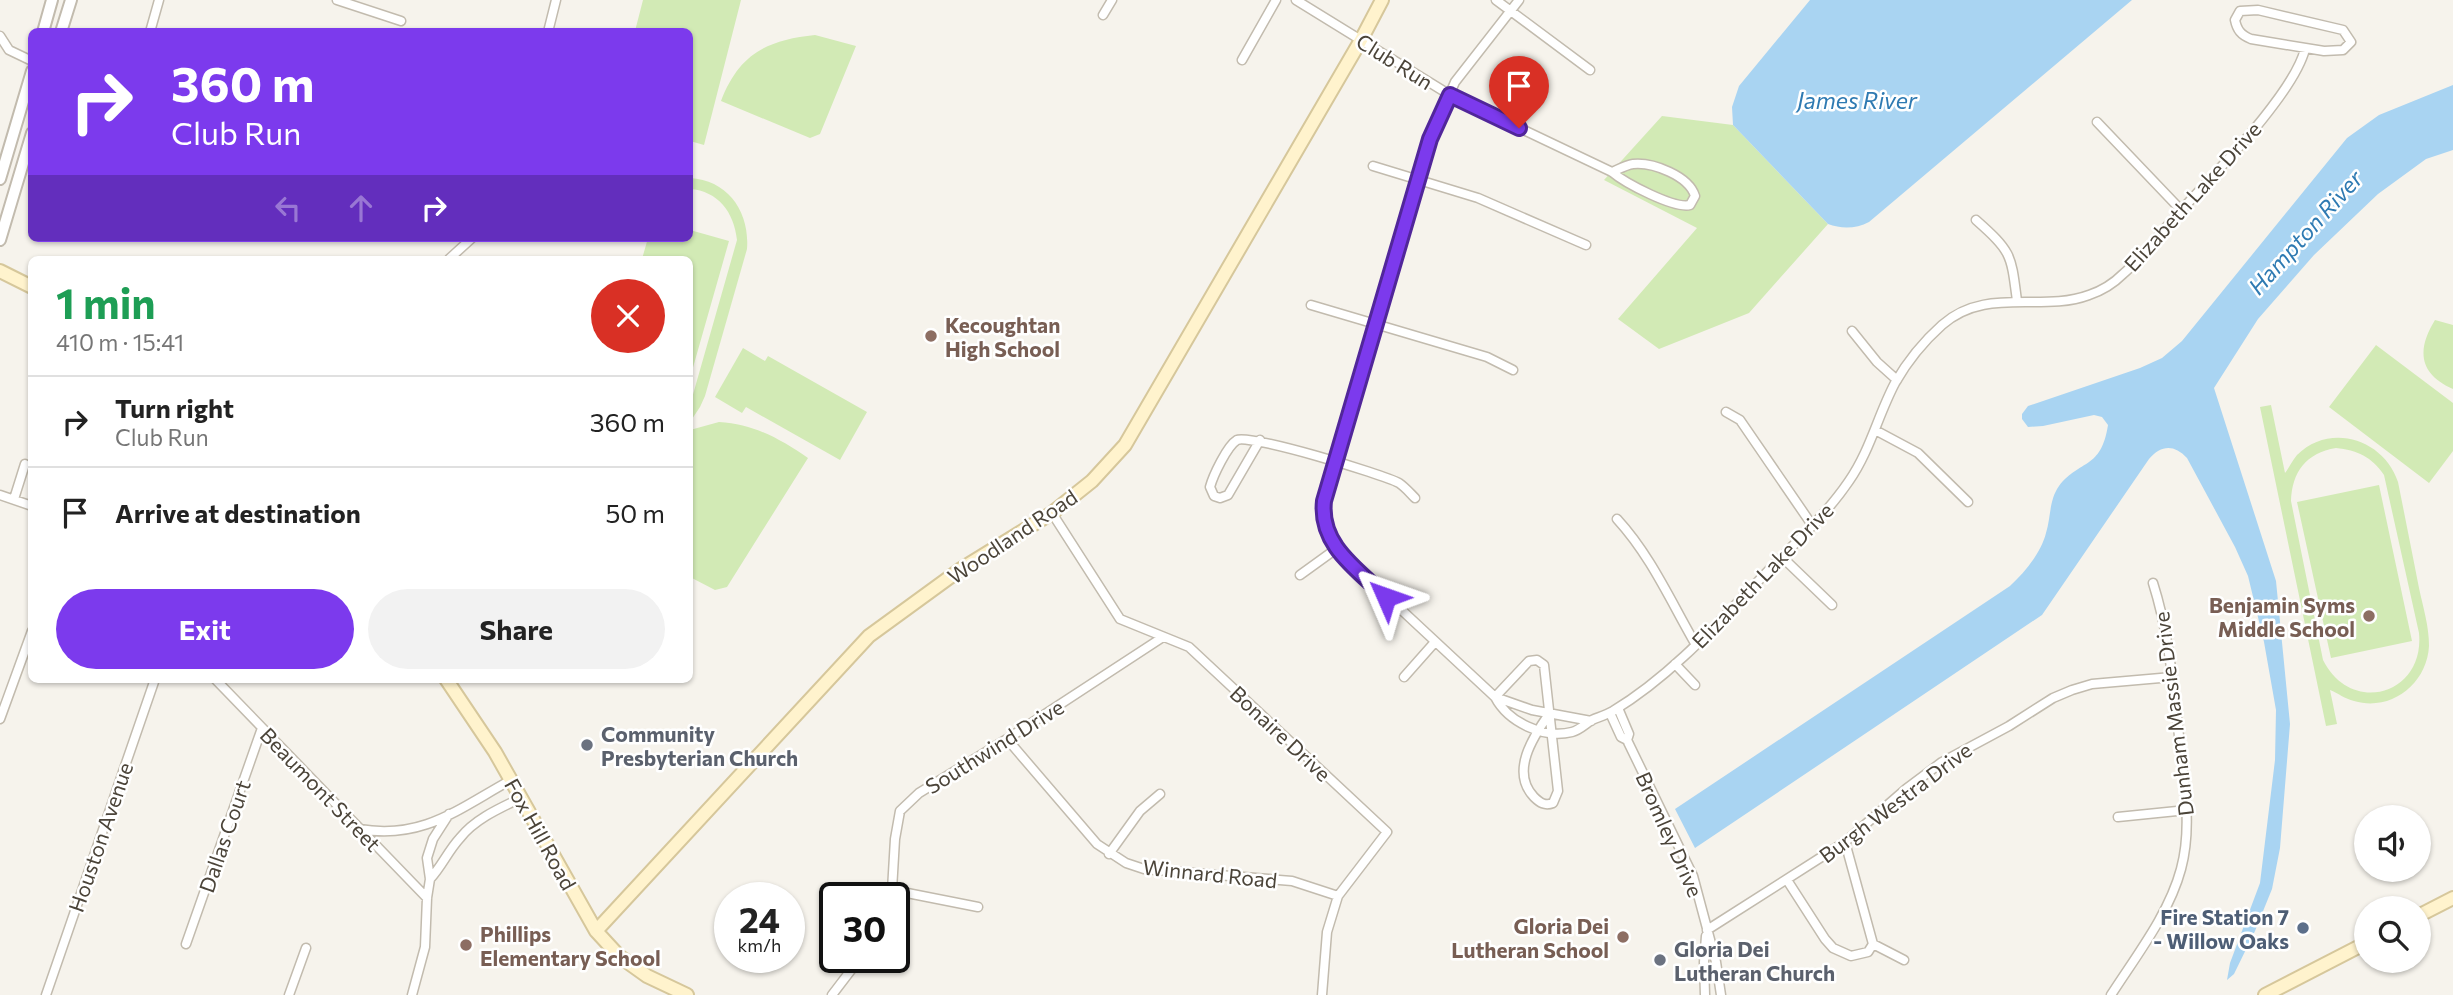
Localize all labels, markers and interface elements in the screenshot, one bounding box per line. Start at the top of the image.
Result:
street label: Club Run [1352,28,1438,94]
text: 360 m [171,52,314,112]
icon: right [56,56,147,147]
pin [1489,56,1549,128]
icon: arrive [1500,67,1538,105]
water label: James River [1795,86,1918,114]
text: Club Run [171,112,301,152]
street label: Elizabeth Lake Drive [2118,116,2266,276]
water label: Hampton River [2242,164,2369,300]
icon: left [269,189,307,227]
icon: ahead [342,189,380,227]
icon: right [415,189,453,227]
text: 1 min [56,276,156,328]
button: close [591,279,665,353]
place label: Kecoughtan High School [945,312,1060,361]
text: 410 m · 15:41 [56,328,184,356]
marker: Kecoughtan High School [923,328,939,344]
text: Turn right [115,392,234,423]
icon: right [56,403,94,441]
text: 360 m [590,406,665,437]
text: Club Run [115,423,209,451]
street label: Woodland Road [943,483,1081,589]
icon: arrive [56,494,94,532]
text: Arrive at destination [115,497,361,528]
text: 50 m [605,497,665,528]
street label: Elizabeth Lake Drive [1686,497,1838,653]
position arrow [1349,560,1423,634]
button: Exit [56,589,354,669]
button: Share [368,589,665,669]
place label: Benjamin Syms Middle School [2209,592,2355,641]
marker: Benjamin Syms Middle School [2361,608,2377,624]
street label: Dunham Massie Drive [2148,610,2198,818]
street label: Bonaire Drive [1226,680,1336,786]
street label: Southwind Drive [920,694,1068,798]
place label: Community Presbyterian Church [601,721,798,770]
street label: Beaumont Street [256,722,386,856]
marker: Community Presbyterian Church [579,737,595,753]
street label: Burgh Westra Drive [1814,737,1976,867]
street label: Houston Avenue [63,759,137,915]
street label: Bromley Drive [1631,768,1709,900]
street label: Fox Hill Road [500,774,582,894]
street label: Dallas Court [193,776,255,896]
map controls [2354,805,2431,973]
button: sound [2354,805,2431,882]
street label: Winnard Road [1142,854,1278,892]
speed limit sign: 30 [819,882,910,973]
button: search [2354,896,2431,973]
text: 24 [739,897,780,940]
place label: Fire Station 7 - Willow Oaks [2153,904,2289,953]
place label: Gloria Dei Lutheran School [1451,913,1609,962]
marker: Fire Station 7 - Willow Oaks [2295,920,2311,936]
place label: Phillips Elementary School [480,921,661,970]
marker: Gloria Dei Lutheran School [1615,929,1631,945]
text: km/h [738,934,781,956]
place label: Gloria Dei Lutheran Church [1674,936,1835,985]
marker: Phillips Elementary School [458,937,474,953]
marker: Gloria Dei Lutheran Church [1652,952,1668,968]

